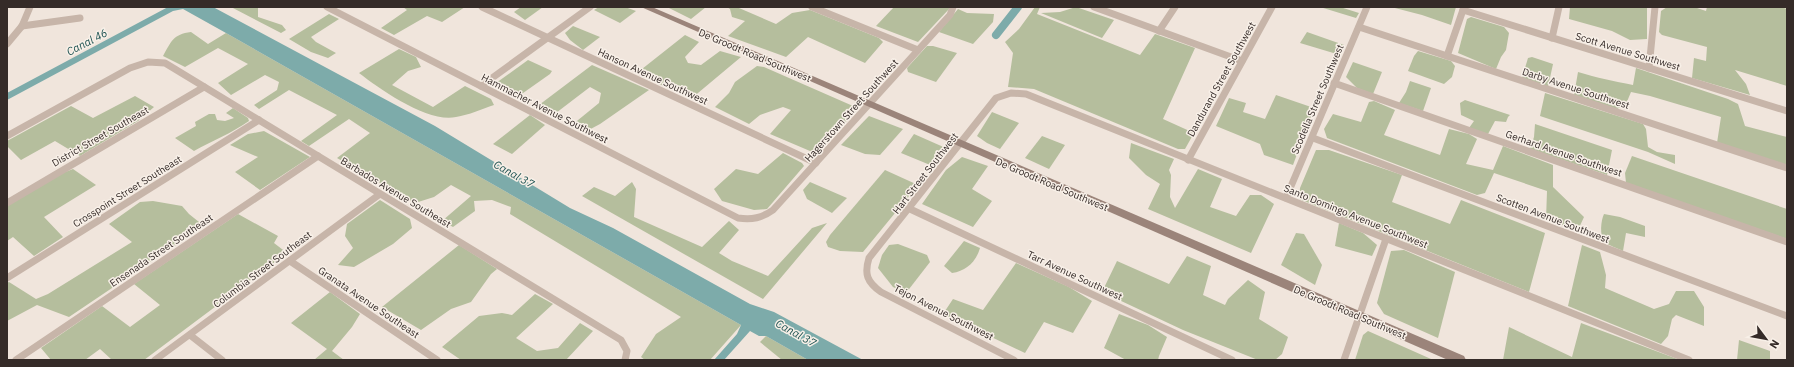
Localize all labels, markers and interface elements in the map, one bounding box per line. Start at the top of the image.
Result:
street label: Dandurand Street Southwest [1184,19,1259,139]
water label: Canal 46 [64,25,110,59]
street label: De Groodt Road Southwest [697,26,813,85]
street label: Scott Avenue Southwest [1574,29,1682,74]
street label: Scodella Street Southwest [1288,42,1347,156]
street label: Hanson Avenue Southwest [596,45,710,108]
street label: Hagerstown Street Southwest [802,56,901,164]
street label: Darby Avenue Southwest [1520,65,1632,112]
street label: Hammacher Avenue Southwest [479,71,611,146]
street label: District Street Southeast [49,103,151,170]
street label: Gerhard Avenue Southwest [1504,127,1624,180]
street label: Hart Street Southwest [890,130,961,216]
street label: Crosspoint Street Southeast [70,152,184,230]
street label: Barbados Avenue Southeast [338,154,454,231]
street label: De Groodt Road Southwest [994,155,1110,214]
water label: Canal 37 [491,157,537,191]
street label: Santo Domingo Avenue Southwest [1282,182,1430,252]
street label: Scotten Avenue Southwest [1494,191,1612,246]
street label: Ensenada Street Southeast [107,211,216,290]
street label: Columbia Street Southeast [210,228,315,311]
street label: Tarr Avenue Southwest [1025,248,1125,303]
street label: Granata Avenue Southeast [316,264,422,341]
street label: Tejon Avenue Southwest [892,282,996,343]
street label: De Groodt Road Southwest [1292,283,1408,342]
water label: Canal 37 [773,316,819,350]
north arrow [1746,319,1786,359]
text: N [1766,337,1783,351]

